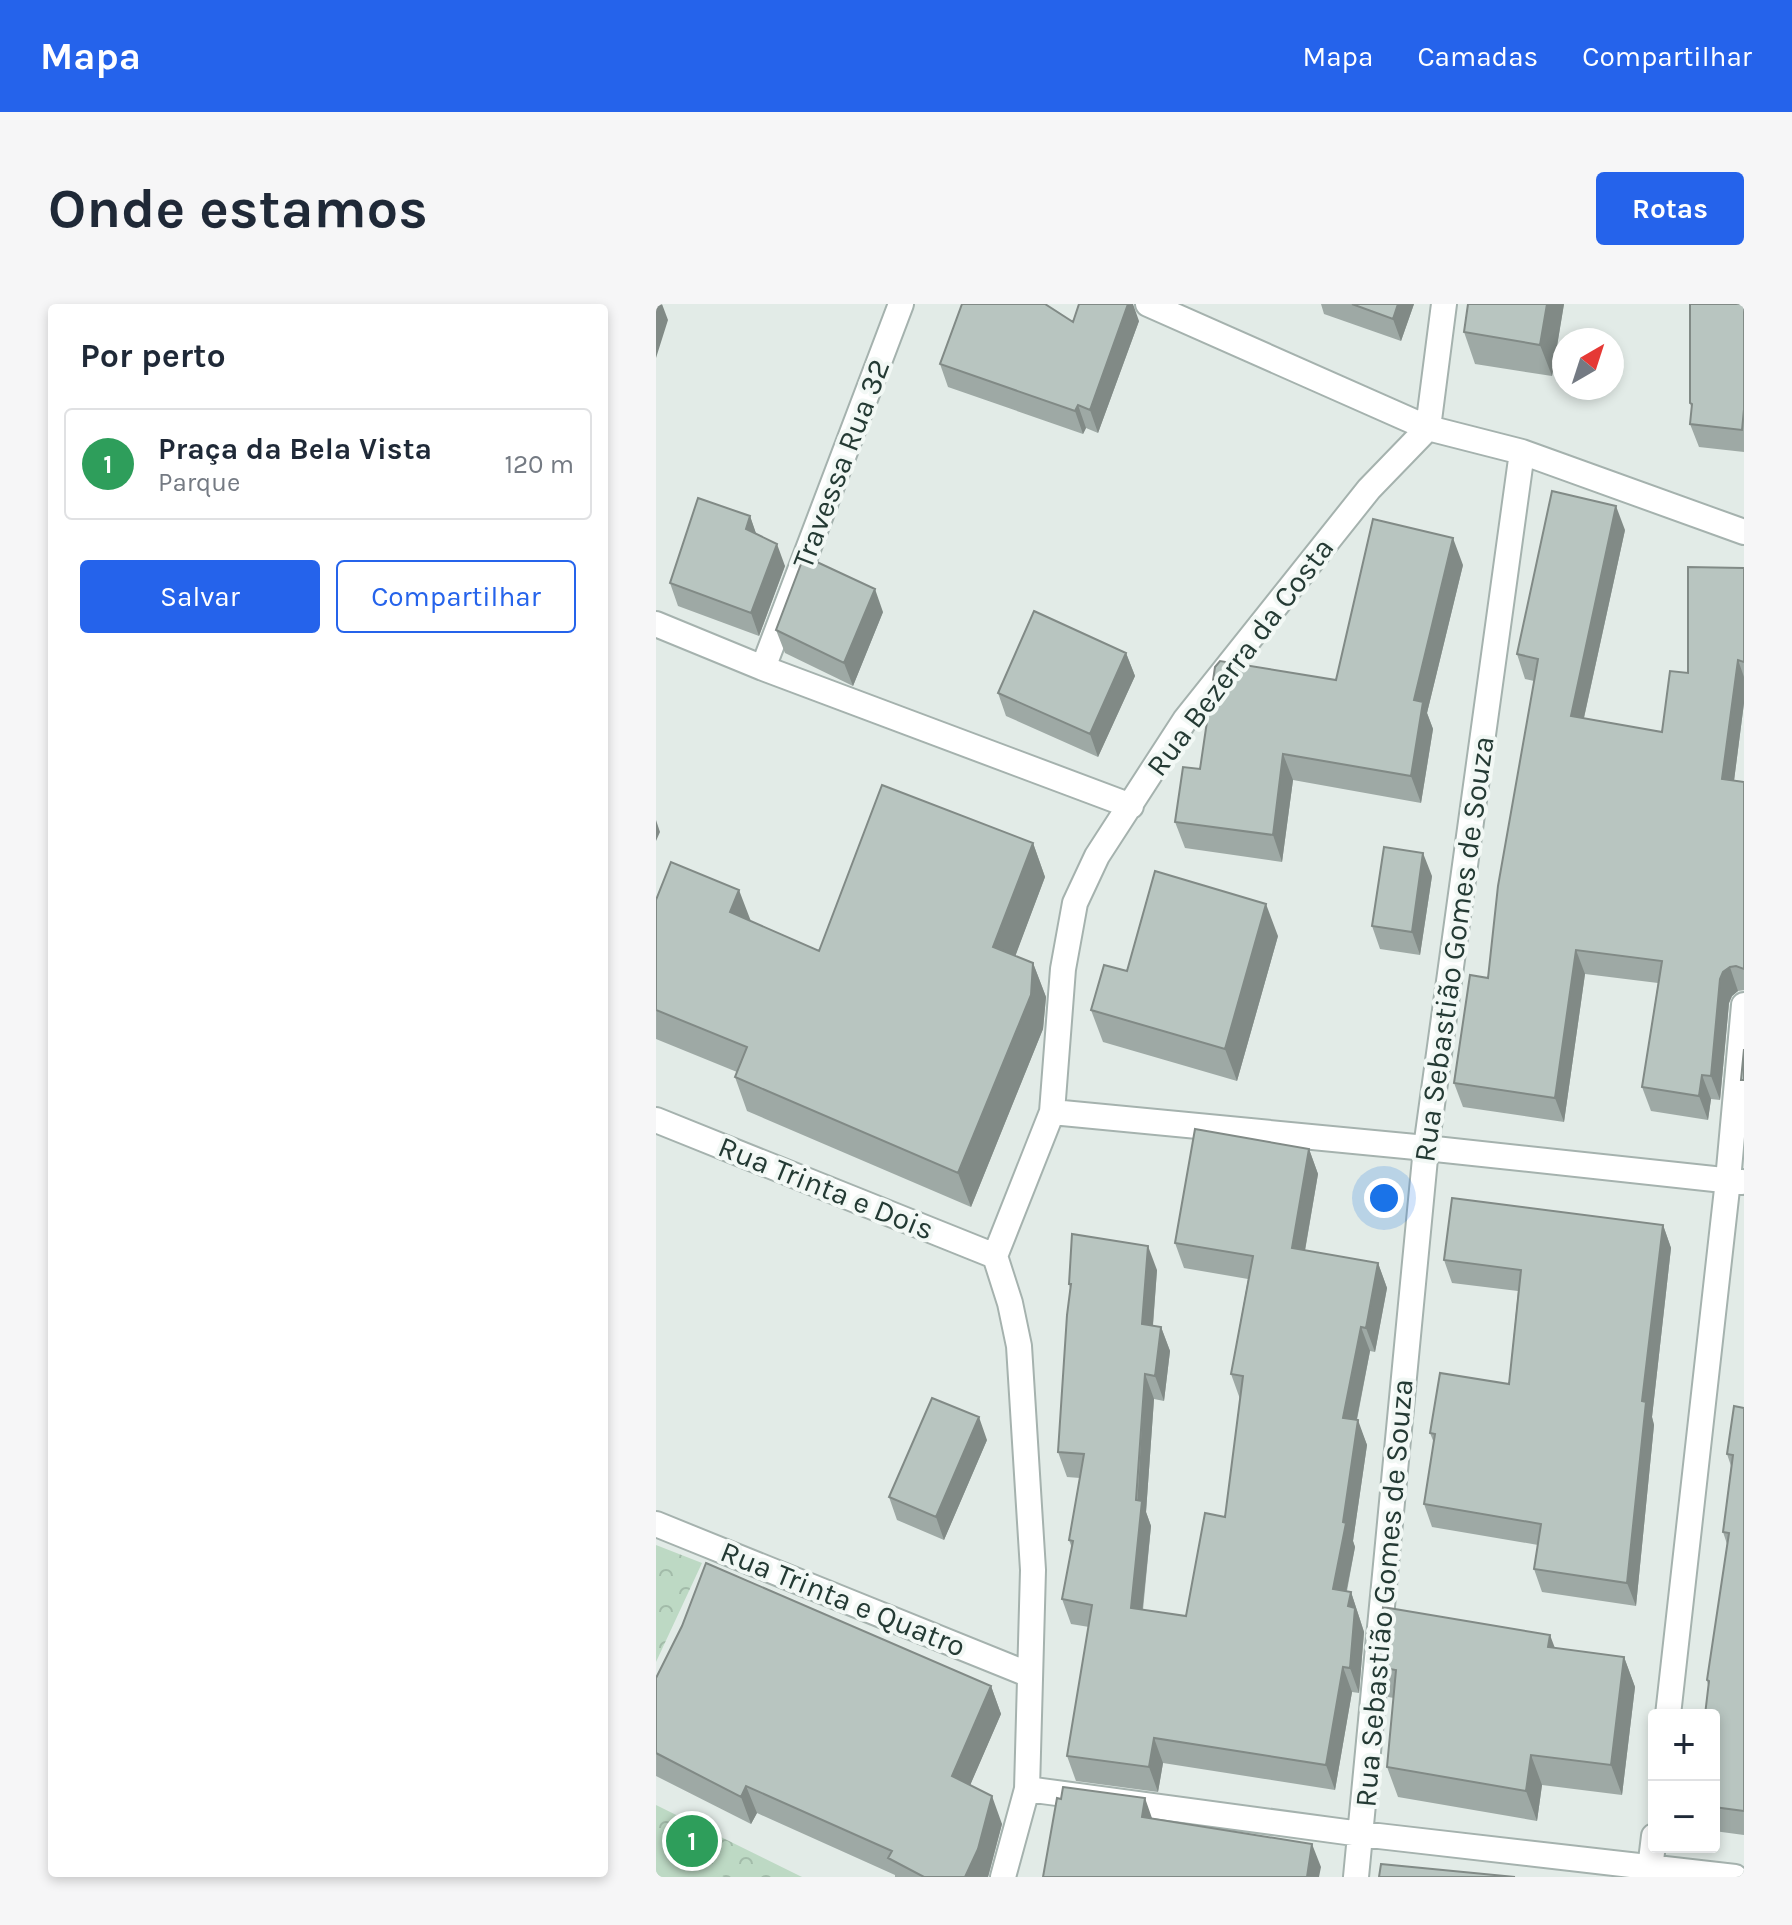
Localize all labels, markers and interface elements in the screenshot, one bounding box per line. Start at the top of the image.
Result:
text: Mapa [40,34,141,79]
text: Mapa [1302,40,1373,73]
text: Camadas [1417,40,1538,73]
text: Compartilhar [1582,40,1752,73]
button: Rotas [1596,172,1744,245]
text: Onde estamos [48,176,428,241]
north arrow [1552,328,1624,400]
text: Por perto [80,336,226,376]
street label: Travessa Rua 32 [785,354,897,574]
text: Praça da Bela Vista [158,431,432,467]
text: 1 [103,449,113,480]
text: 120 m [504,449,574,480]
text: Parque [158,467,240,498]
street label: Rua Bezerra da Costa [1139,531,1341,783]
button: Salvar [80,560,320,633]
button: Compartilhar [336,560,576,633]
street label: Rua Sebastião Gomes de Souza [1406,734,1502,1164]
street label: Rua Trinta e Dois [713,1128,939,1248]
your location [1364,1178,1404,1218]
street label: Rua Sebastião Gomes de Souza [1347,1377,1421,1809]
street label: Rua Trinta e Quatro [715,1533,971,1665]
map controls [1648,1709,1720,1853]
button: + [1648,1709,1720,1781]
button: − [1648,1781,1720,1853]
pin: 1 [666,1811,718,1871]

